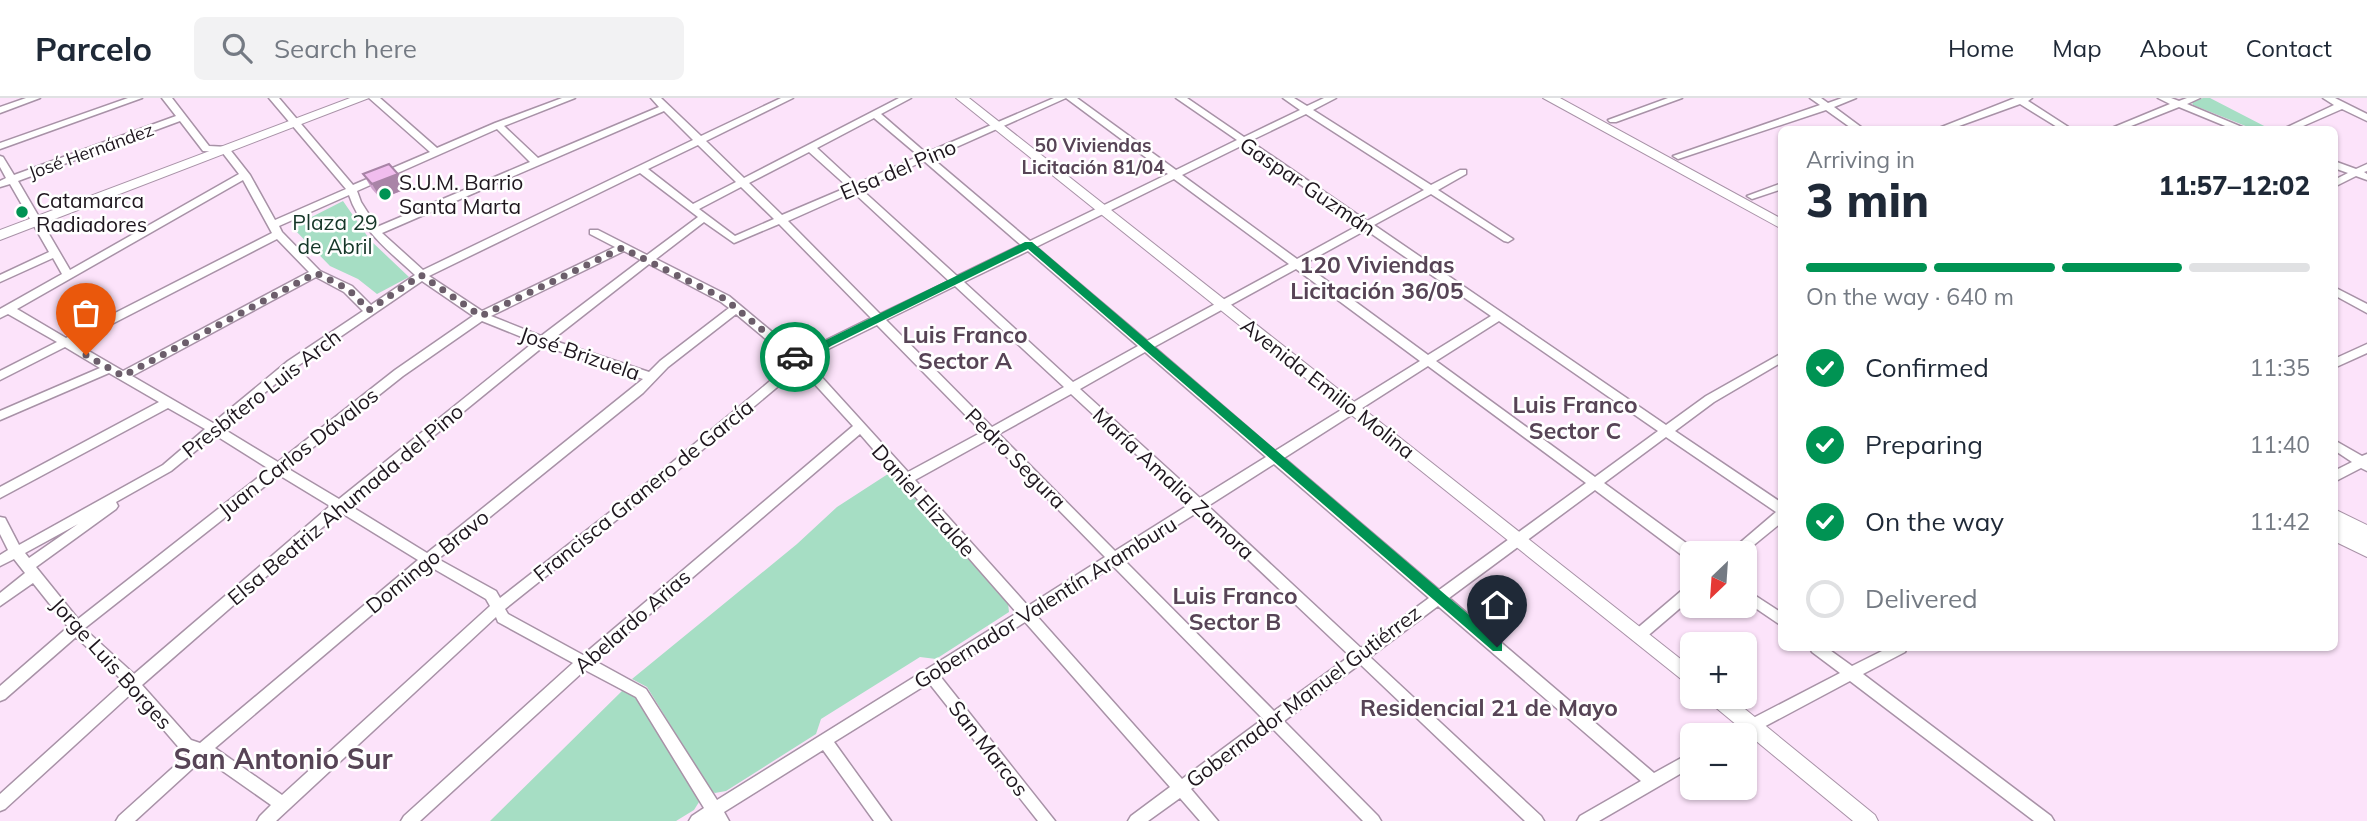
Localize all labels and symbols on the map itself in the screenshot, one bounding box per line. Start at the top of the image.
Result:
street label: José Hernández [25,118,157,184]
street label: Gaspar Guzmán [1235,131,1381,241]
street label: Elsa del Pino [836,133,960,205]
district label: 50 Viviendas Licitación 81/04 [1021,133,1165,179]
place label: S.U.M. Barrio Santa Marta [399,169,523,219]
marker: S.U.M. Barrio Santa Marta [377,186,393,202]
place label: Catamarca Radiadores [36,187,147,237]
marker: Catamarca Radiadores [14,204,30,220]
park label: Plaza 29 de Abril [292,209,378,259]
district label: 120 Viviendas Licitación 36/05 [1290,250,1464,305]
pin [56,283,116,355]
street label: Avenida Emilio Molina [1236,312,1420,464]
street label: José Brizuela [517,320,643,386]
district label: Luis Franco Sector A [902,320,1028,375]
courier [760,322,830,392]
street label: Presbítero Luis Arch [177,323,345,463]
street label: Juan Carlos Dávalos [213,381,383,523]
district label: Luis Franco Sector C [1512,390,1638,445]
street label: Francisca Granero de García [528,393,758,587]
street label: Elsa Beatriz Ahumada del Pino [222,398,468,610]
street label: María Amalia Zamora [1088,401,1260,565]
street label: Pedro Segura [960,402,1072,514]
street label: Daniel Elizalde [867,438,981,562]
street label: Domingo Bravo [360,503,494,619]
street label: Gobernador Valentín Aramburu [909,510,1181,694]
north arrow [1680,541,1757,618]
street label: Abelardo Arias [568,563,696,679]
pin [1467,575,1527,647]
district label: Luis Franco Sector B [1172,581,1298,636]
street label: Jorge Luis Borges [46,592,178,734]
street label: Gobernador Manuel Gutiérrez [1181,599,1425,793]
district label: Residencial 21 de Mayo [1360,693,1618,722]
street label: San Marcos [944,695,1034,801]
district label: San Antonio Sur [173,741,393,776]

